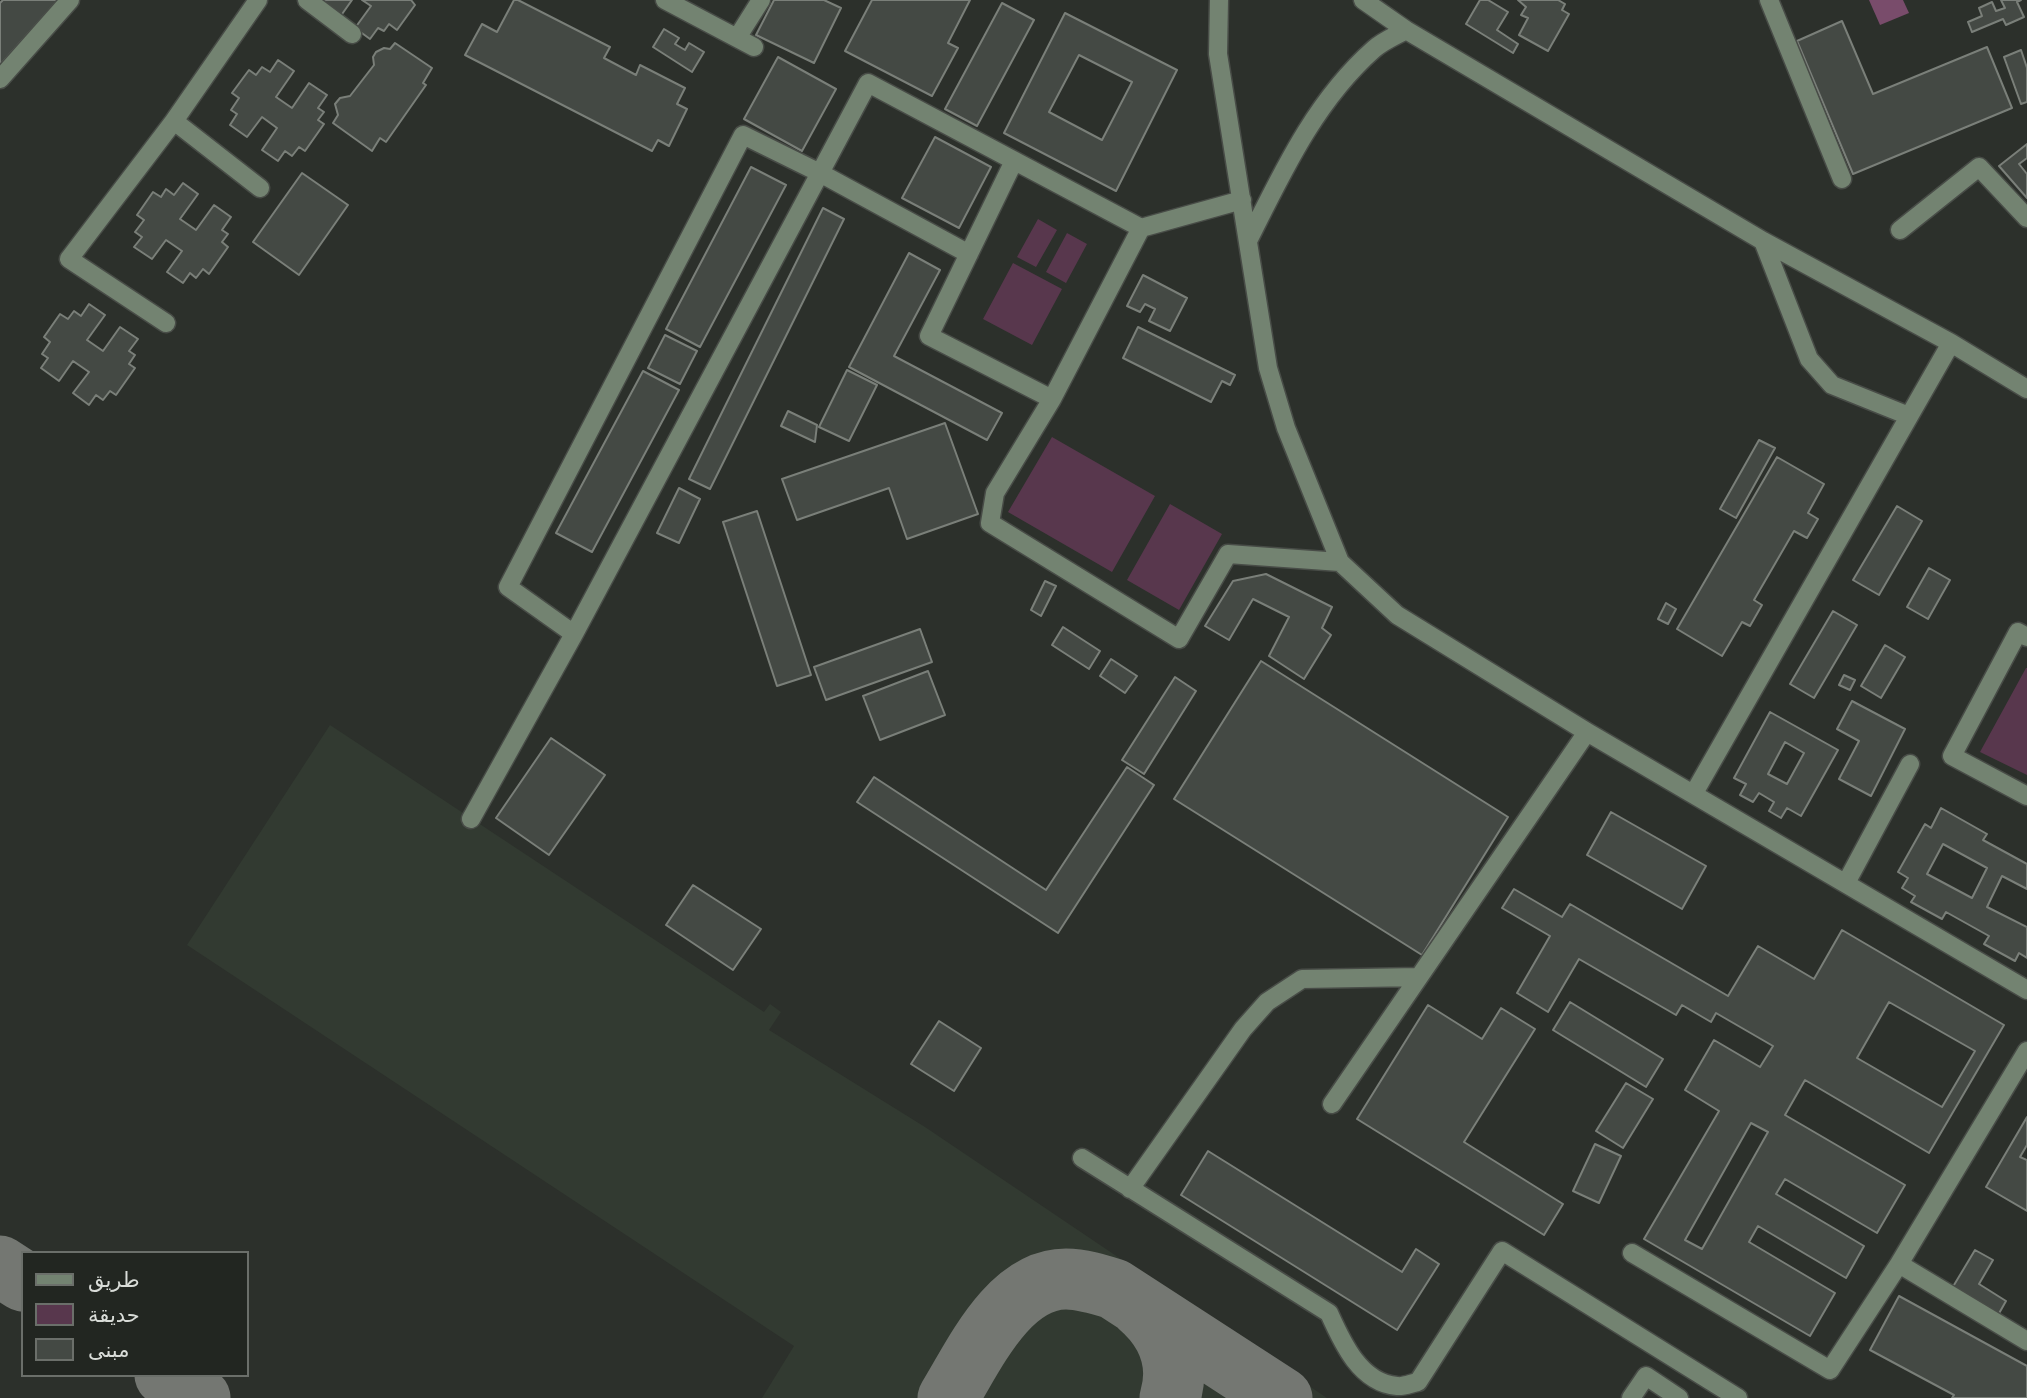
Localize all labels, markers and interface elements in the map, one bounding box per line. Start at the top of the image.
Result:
legend [21,1251,248,1377]
text: طريق [88,1268,140,1292]
text: حديقة [88,1303,140,1327]
text: مبنى [88,1338,129,1362]

